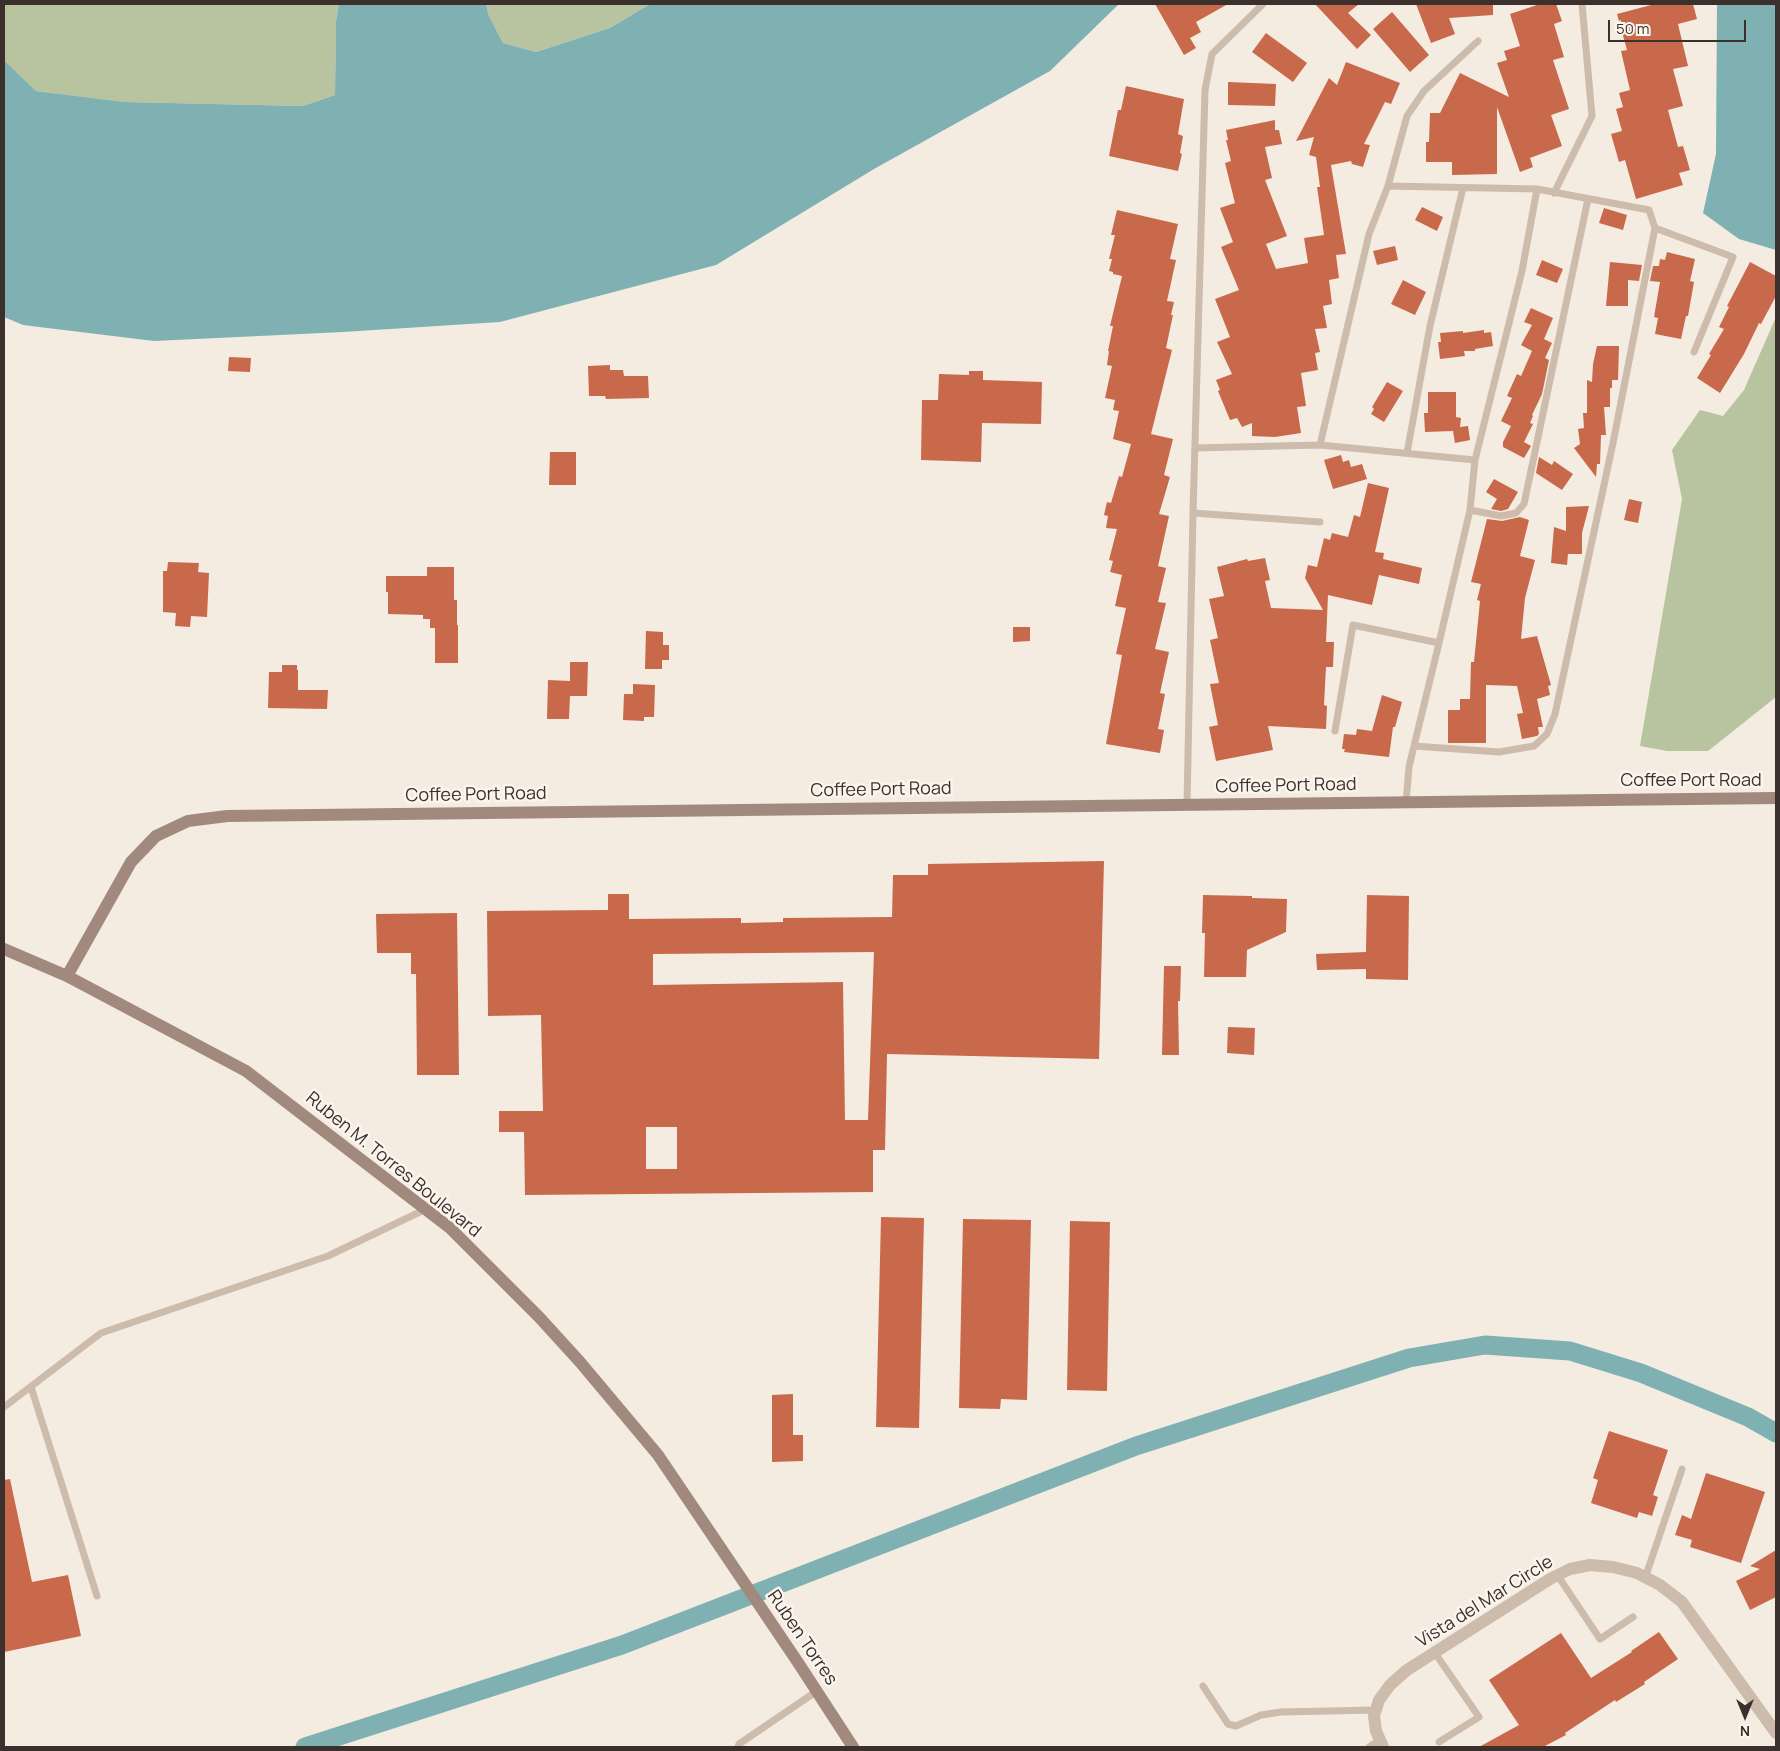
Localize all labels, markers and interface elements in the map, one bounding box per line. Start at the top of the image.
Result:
scale bar [1610,10,1748,42]
text: 50 m [1616,18,1650,39]
street label: Coffee Port Road [1620,770,1762,792]
street label: Coffee Port Road [1215,774,1357,798]
street label: Coffee Port Road [810,778,952,802]
street label: Coffee Port Road [405,783,547,807]
street label: Ruben M. Torres Boulevard [301,1088,485,1242]
street label: Vista del Mar Circle [1413,1551,1557,1653]
street label: Ruben Torres [762,1586,842,1690]
north arrow [1720,1691,1770,1741]
text: N [1740,1722,1750,1741]

